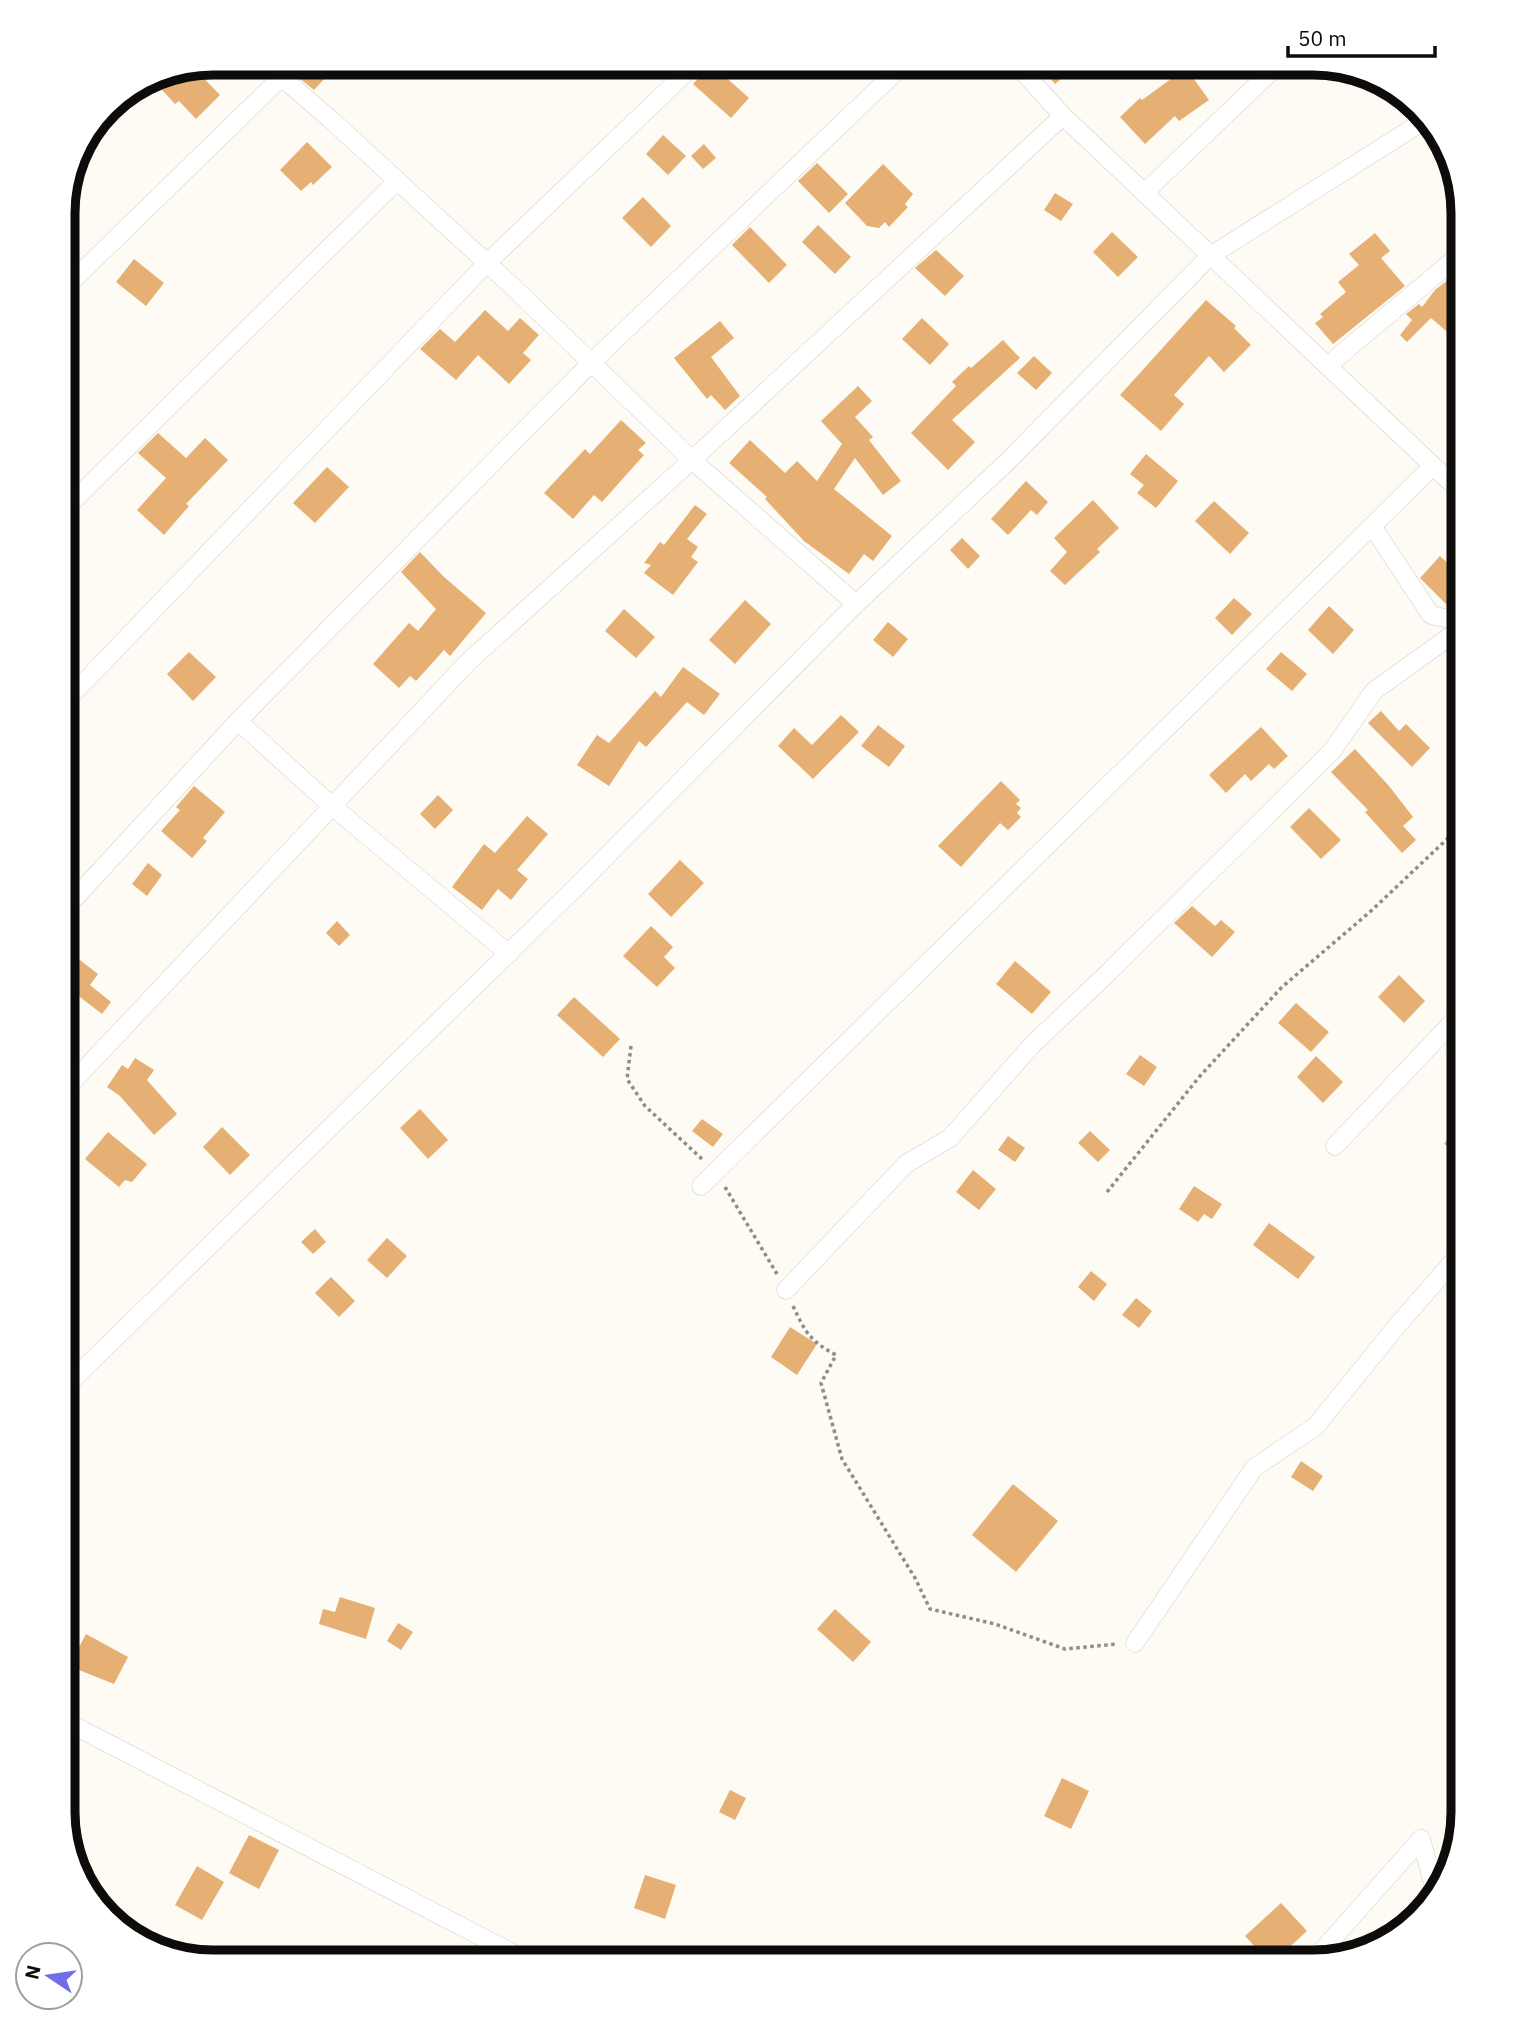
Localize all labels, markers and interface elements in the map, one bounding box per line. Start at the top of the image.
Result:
scale bar [1288,14,1435,58]
text: 50 m [1298,24,1347,52]
north arrow [14,1941,84,2011]
text: N [19,1963,46,1982]

